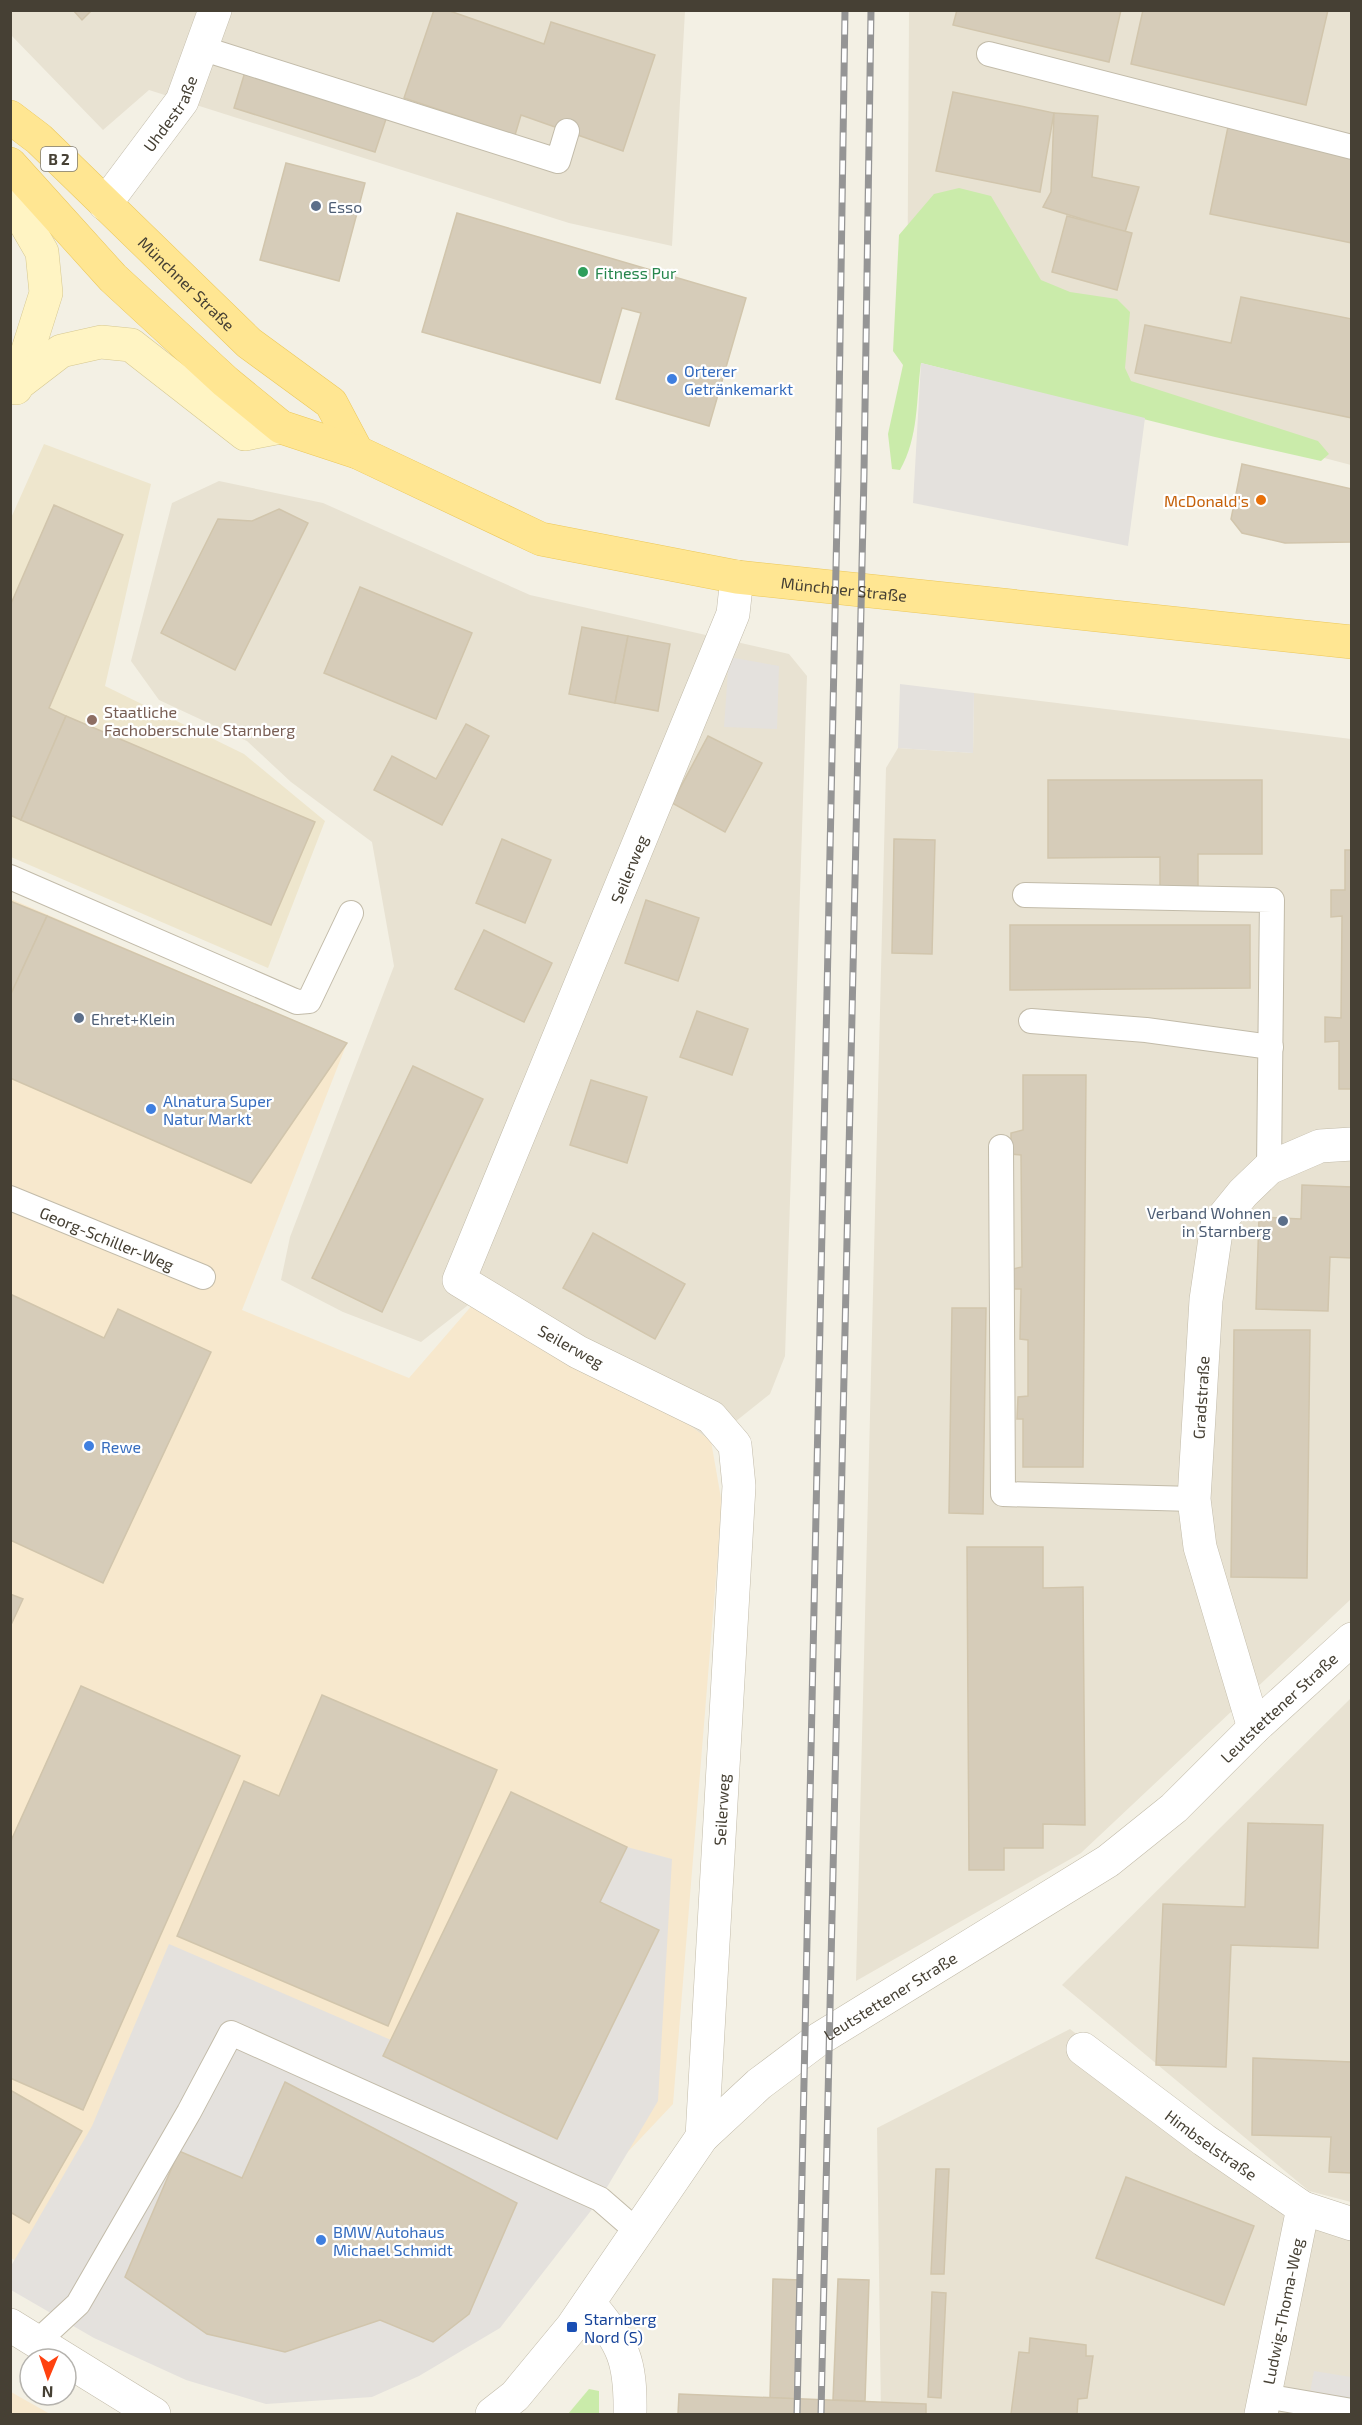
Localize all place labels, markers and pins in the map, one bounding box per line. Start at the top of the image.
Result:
place label: Esso [328,197,362,216]
marker: Esso [309,199,323,213]
place label: Fitness Pur [595,263,677,282]
marker: Fitness Pur [576,265,590,279]
place label: Orterer Getränkemarkt [684,361,793,398]
marker: Orterer Getränkemarkt [665,372,679,386]
place label: McDonald's [1164,491,1249,510]
marker: McDonald's [1254,493,1268,507]
place label: Staatliche Fachoberschule Starnberg [104,702,295,739]
marker: Staatliche Fachoberschule Starnberg [85,713,99,727]
place label: Ehret+Klein [91,1009,175,1028]
marker: Ehret+Klein [72,1011,86,1025]
place label: Alnatura Super Natur Markt [163,1091,273,1128]
marker: Alnatura Super Natur Markt [144,1102,158,1116]
place label: Verband Wohnen in Starnberg [1147,1203,1271,1240]
marker: Verband Wohnen in Starnberg [1276,1214,1290,1228]
place label: Rewe [101,1437,141,1456]
marker: Rewe [82,1439,96,1453]
place label: BMW Autohaus Michael Schmidt [333,2222,453,2259]
marker: BMW Autohaus Michael Schmidt [314,2233,328,2247]
place label: Starnberg Nord (S) [584,2309,657,2346]
marker: Starnberg Nord (S) [565,2320,579,2334]

